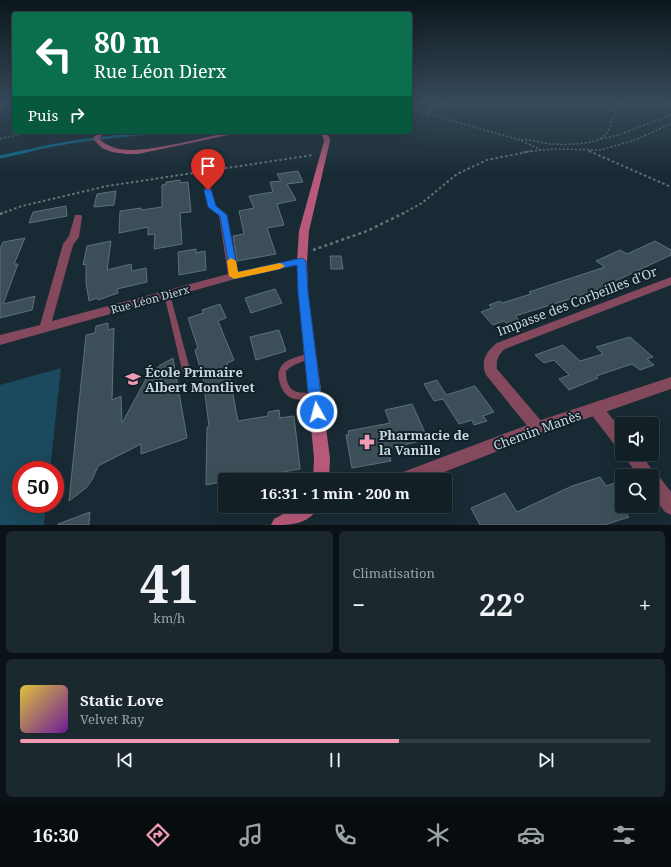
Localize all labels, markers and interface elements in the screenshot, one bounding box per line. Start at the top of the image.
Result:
text: 80 m [94,23,161,61]
icon: left [28,28,80,80]
text: Rue Léon Dierx [94,59,226,83]
icon: right [66,104,88,126]
text: Puis [28,105,58,125]
pin [191,149,225,190]
icon: arrive [197,155,219,177]
street label: Impasse des Corbeilles d'Or [494,262,660,340]
street label: Rue Léon Dierx [109,281,192,317]
place label: École Primaire Albert Montlivet [145,363,255,396]
school or university icon: École Primaire Albert Montlivet [124,370,142,388]
position arrow [296,391,338,433]
street label: Chemin Manès [491,406,583,454]
map controls [615,417,659,513]
button: sound [615,417,659,461]
place label: Pharmacie de la Vanille [379,426,469,459]
pharmacy icon: Pharmacie de la Vanille [358,433,376,451]
speed limit sign: 50 [12,461,64,513]
button: search [615,469,659,513]
text: 16:31 · 1 min · 200 m [260,483,410,503]
text: 41 [140,547,199,618]
text: Climatisation [353,564,435,582]
text: 22° [479,584,525,625]
text: − [353,589,365,619]
text: + [639,589,651,619]
text: km/h [153,609,185,627]
text: Static Love [80,690,164,710]
text: Velvet Ray [80,710,144,728]
icon: previous [114,749,136,771]
icon: pause [324,749,346,771]
icon: next [535,749,557,771]
icon: directions [144,821,172,849]
icon: music [237,821,265,849]
icon: phone [331,821,359,849]
icon: climate [424,821,452,849]
icon: car [517,821,545,849]
icon: filters [610,821,638,849]
text: 16:30 [33,823,79,847]

